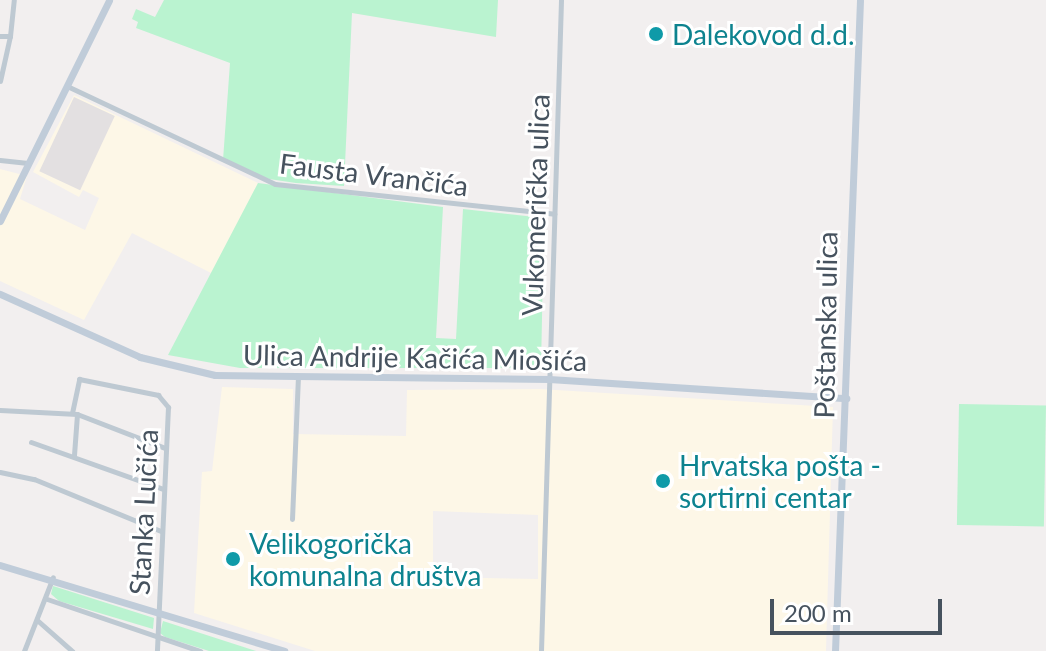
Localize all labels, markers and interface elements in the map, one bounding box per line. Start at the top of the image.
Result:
place label: Dalekovod d.d. [672,17,855,51]
marker: Dalekovod d.d. [647,25,665,43]
street label: Vukomerička ulica [514,93,556,317]
street label: Fausta Vrančića [277,146,471,202]
street label: Poštanska ulica [807,231,843,419]
street label: Ulica Andrije Kačića Miošića [242,337,588,377]
street label: Stanka Lučića [122,428,164,596]
place label: Hrvatska pošta - sortirni centar [679,448,881,514]
marker: Hrvatska pošta - sortirni centar [654,472,672,490]
place label: Velikogorička komunalna društva [249,526,481,592]
marker: Velikogorička komunalna društva [224,550,242,568]
scale bar [774,583,946,633]
text: 200 m [784,598,852,627]

